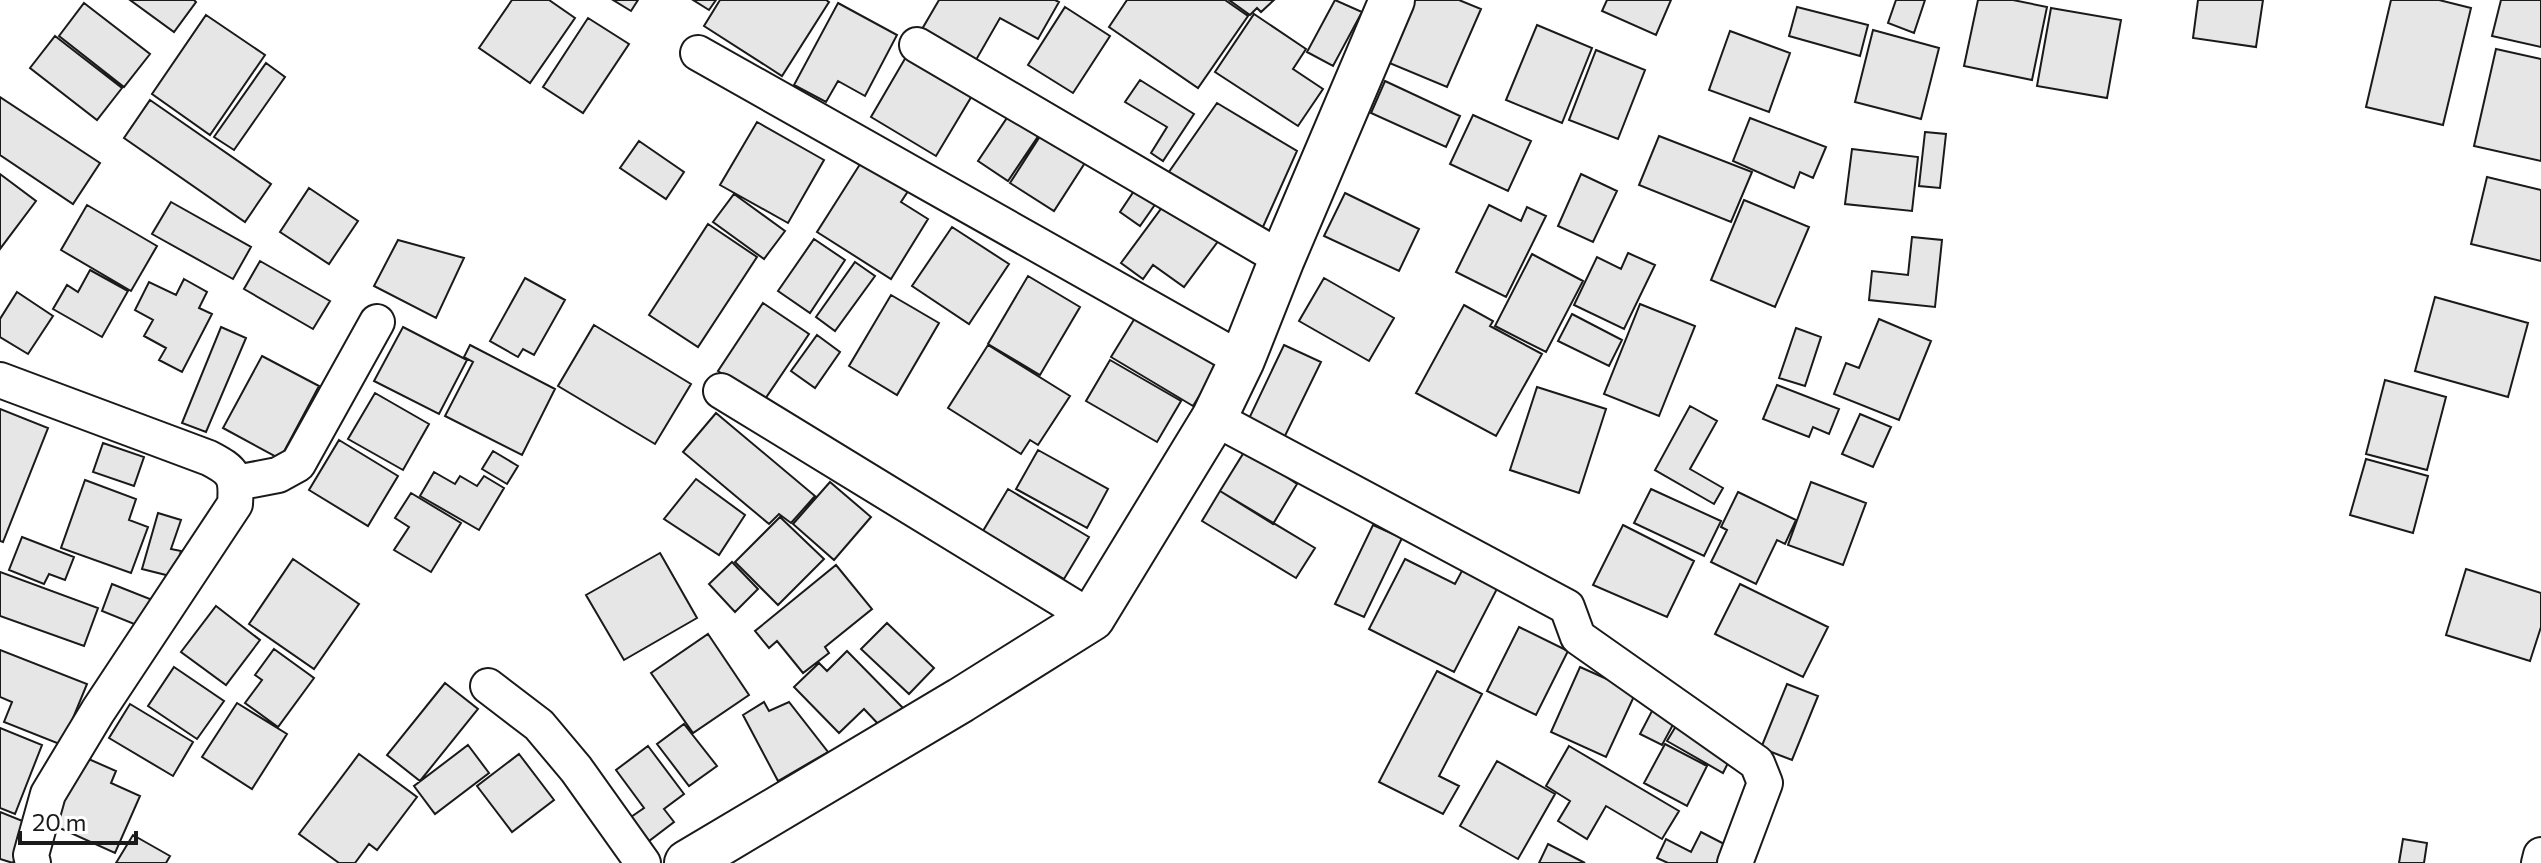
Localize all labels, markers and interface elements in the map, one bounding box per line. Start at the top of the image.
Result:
scale bar [20,795,136,845]
text: 20 m [32,807,86,836]

